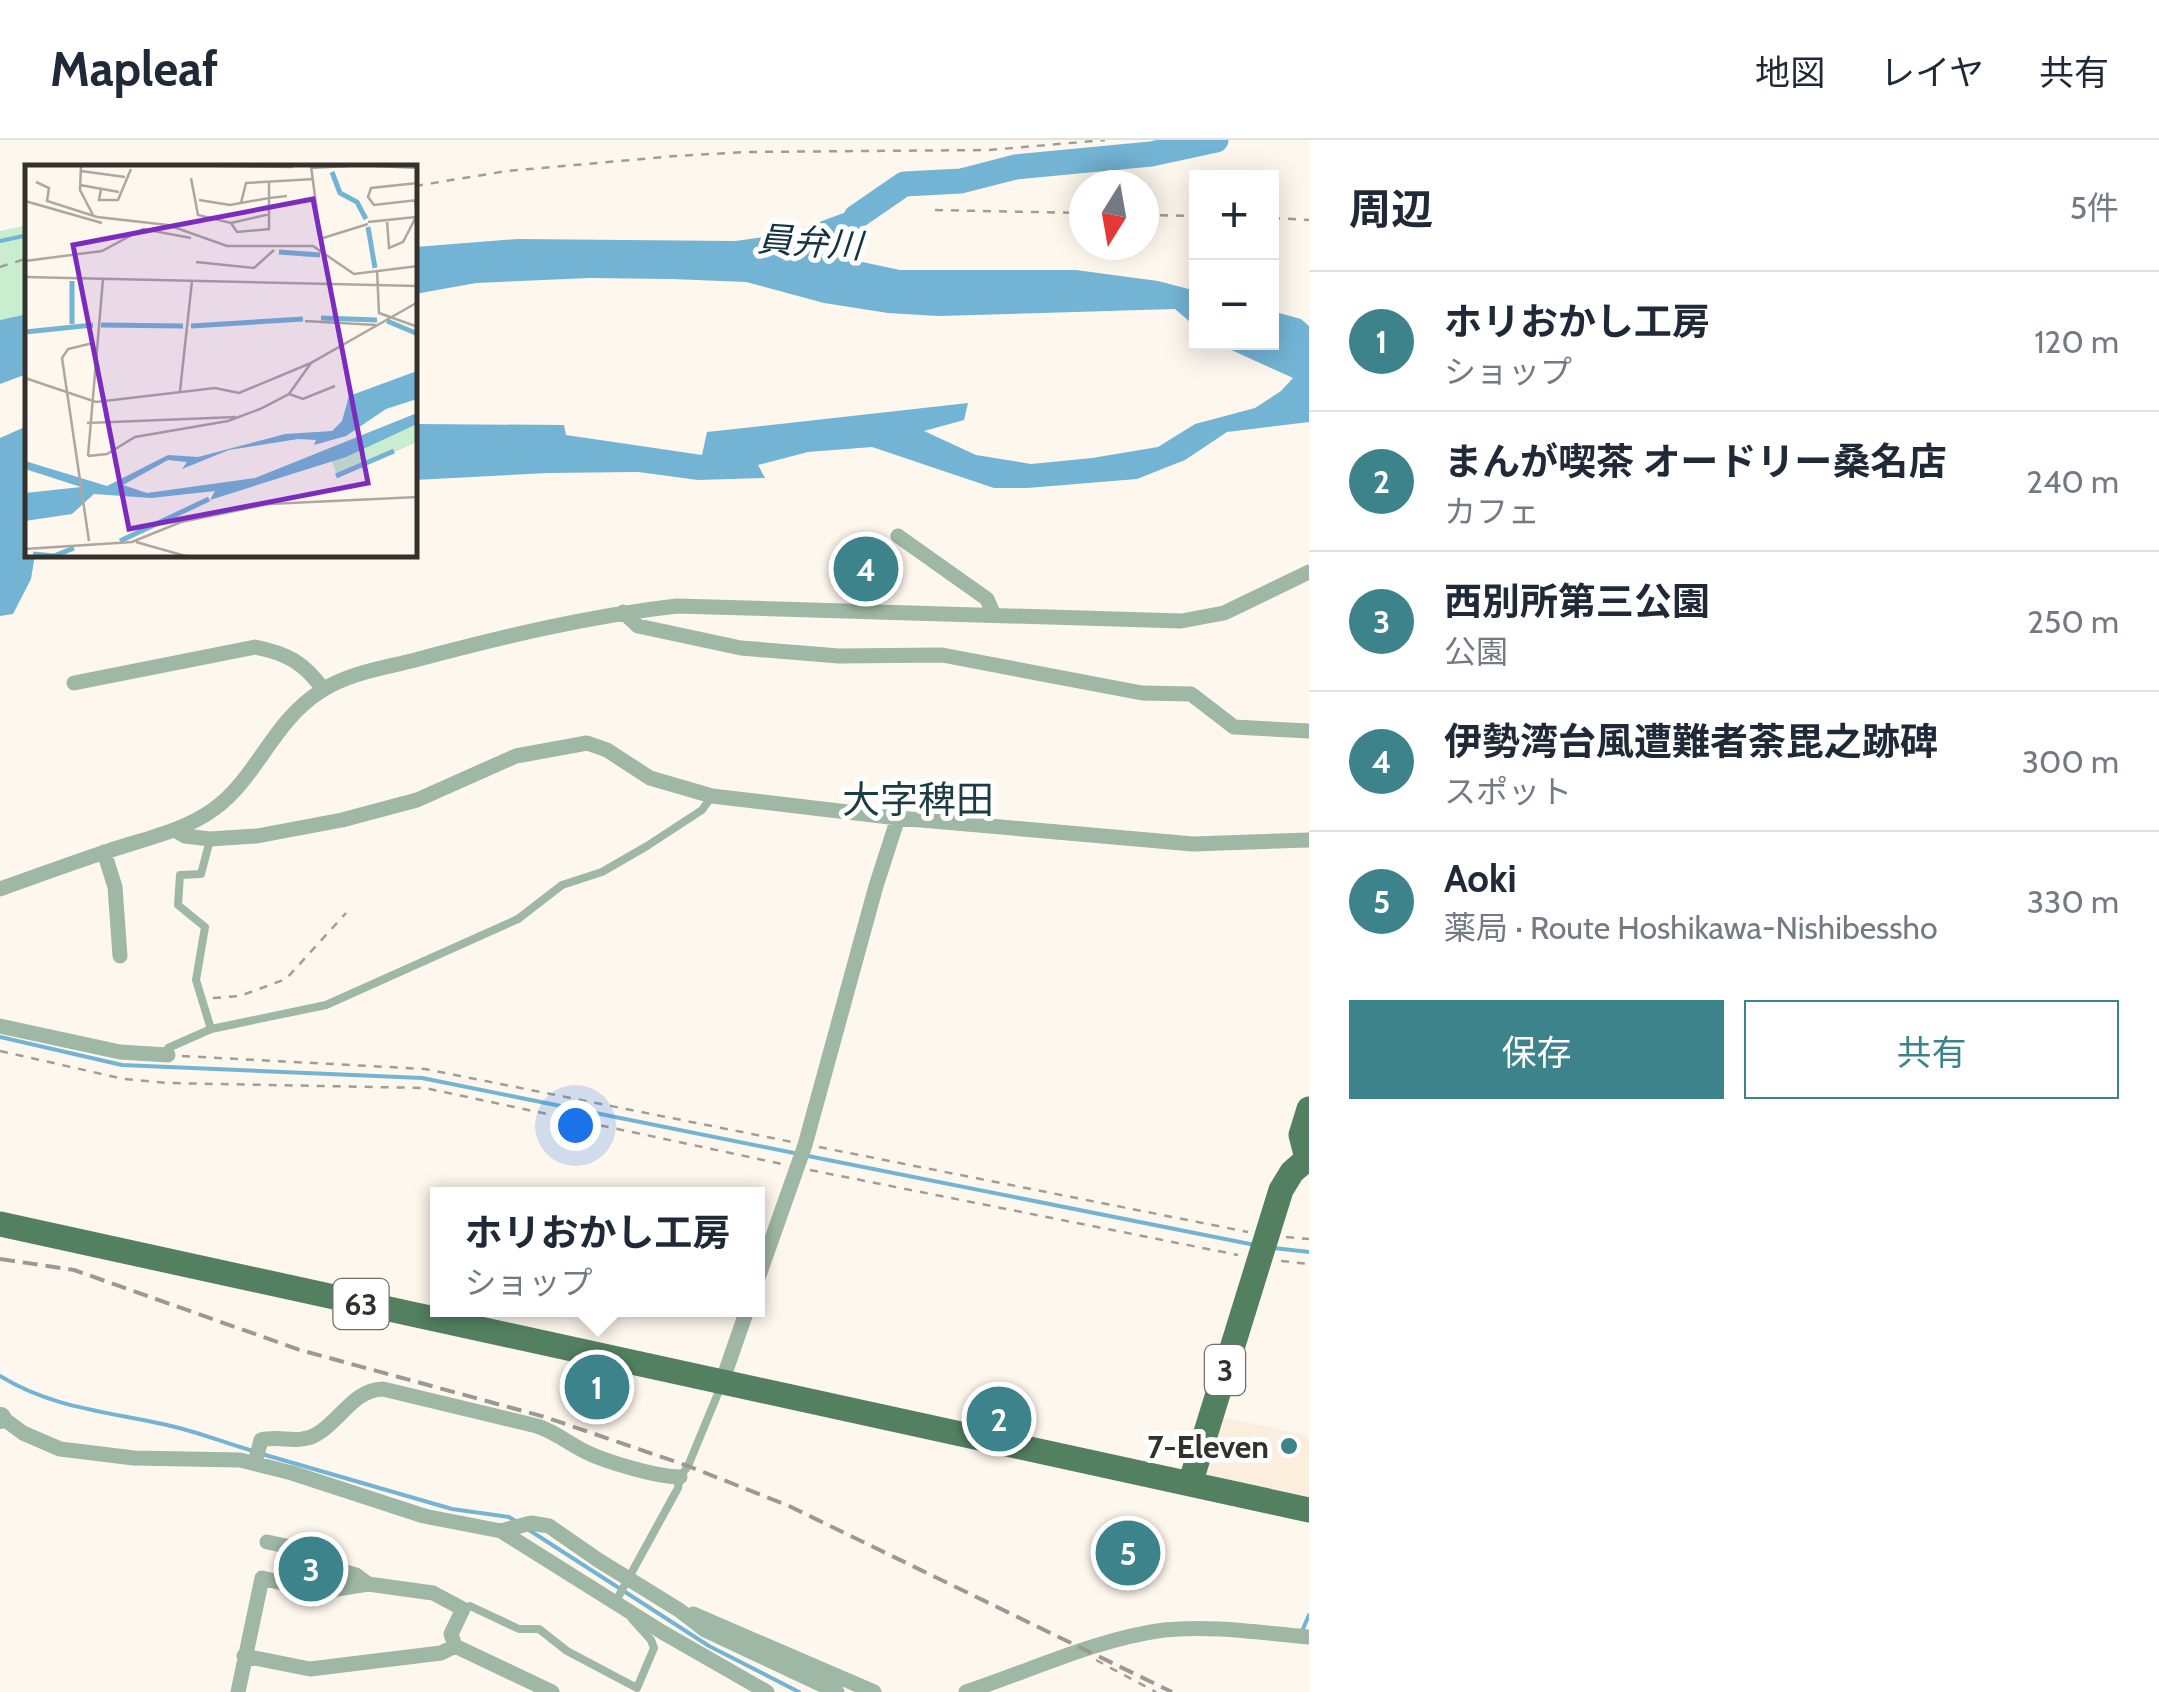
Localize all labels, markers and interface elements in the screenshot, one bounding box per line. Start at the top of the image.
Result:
text: Mapleaf [50,40,218,98]
text: 地図 [1755,51,1825,94]
text: レイヤ [1880,51,1984,94]
text: 共有 [2039,51,2109,94]
inset map [25,165,418,558]
north arrow [1069,170,1159,260]
map controls [1189,170,1279,350]
button: + [1189,170,1279,260]
text: 周辺 [1349,183,1433,235]
text: 5件 [2070,188,2119,227]
water label: 員弁川 [756,217,868,267]
button: − [1189,260,1279,350]
text: ホリおかし工房 [1444,298,1710,345]
text: 1 [1376,322,1387,361]
text: 120 m [2034,322,2119,361]
text: ショップ [1444,352,1572,391]
text: まんが喫茶 オードリー桑名店 [1444,438,1947,485]
text: 2 [1373,462,1390,501]
text: 240 m [2026,462,2119,501]
text: カフェ [1444,492,1540,531]
pin: 4 [834,532,898,606]
text: 西別所第三公園 [1444,578,1710,625]
text: 3 [1373,602,1390,641]
text: 250 m [2027,602,2119,641]
text: 公園 [1444,632,1508,671]
text: 伊勢湾台風遭難者荼毘之跡碑 [1444,718,1938,765]
text: 4 [1372,742,1391,781]
text: 300 m [2022,742,2119,781]
text: スポット [1444,772,1572,811]
district label: 大字稗田 [842,776,994,823]
text: Aoki [1444,855,1517,902]
text: 5 [1373,882,1390,921]
text: 330 m [2027,882,2119,921]
text: 薬局 · Route Hoshikawa-Nishibessho [1444,908,1938,947]
button: 保存 [1349,1000,1724,1099]
button: 共有 [1744,1000,2119,1099]
your location [550,1100,601,1151]
popup [430,1187,765,1317]
text: ホリおかし工房 [464,1209,731,1256]
text: ショップ [464,1263,593,1302]
road number: 63 [334,1279,388,1329]
road number: 3 [1205,1345,1245,1395]
pin: 1 [564,1350,630,1424]
pin: 2 [966,1382,1032,1456]
place label: 7-Eleven [1147,1427,1269,1466]
marker: 7-Eleven [1278,1435,1300,1457]
pin: 5 [1096,1516,1160,1590]
pin: 3 [278,1532,344,1606]

